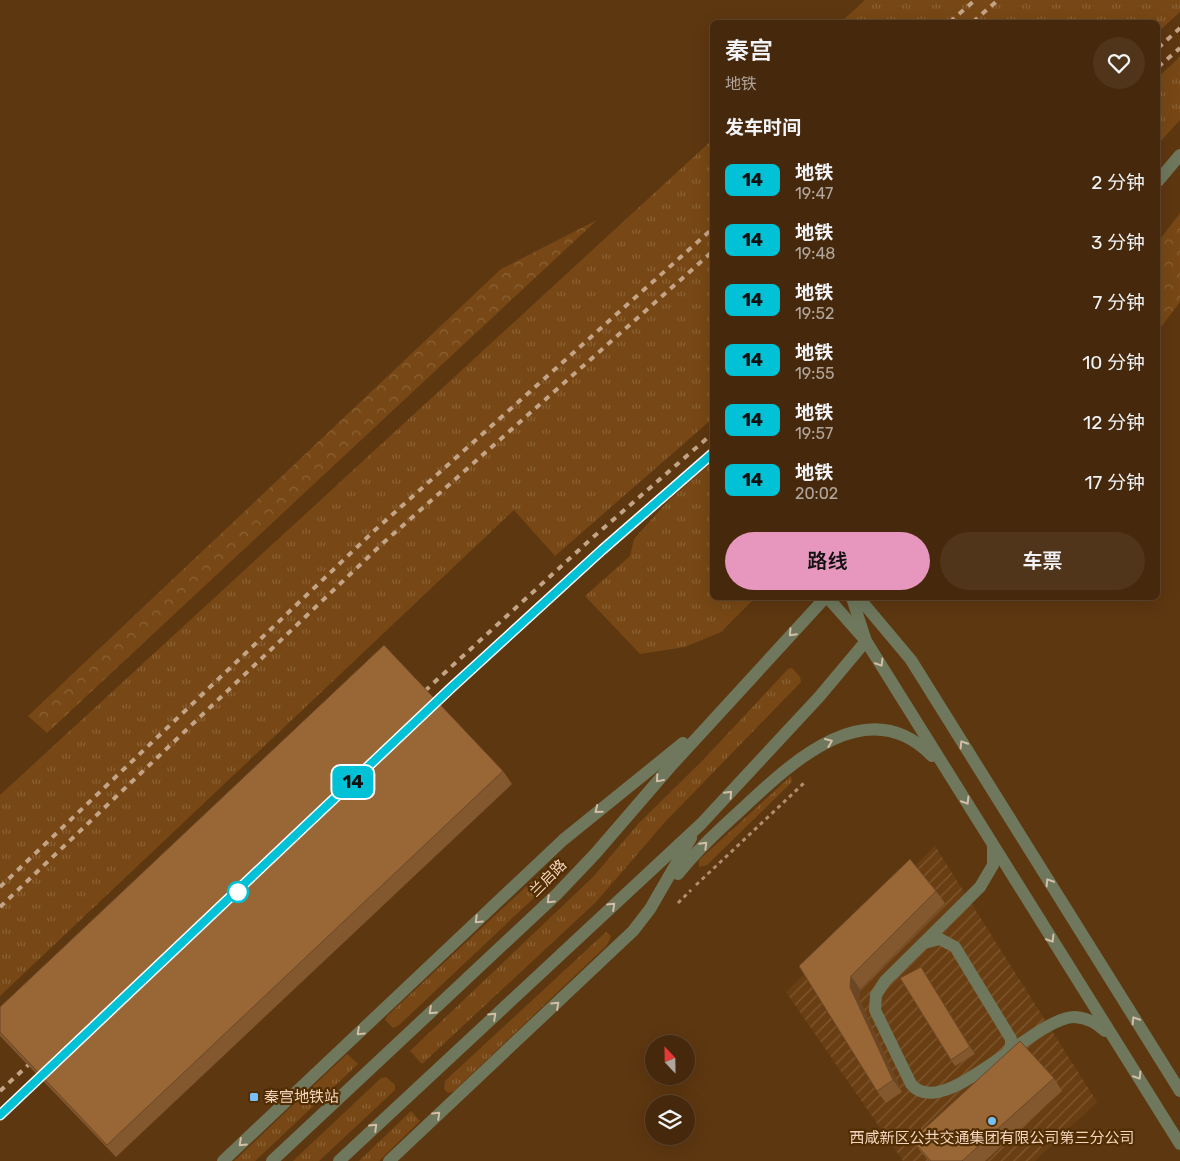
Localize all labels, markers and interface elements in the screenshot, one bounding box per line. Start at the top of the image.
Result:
text: 秦宫 [725,37,773,65]
button: heart [1093,37,1145,89]
text: 地铁 [725,74,757,93]
text: 发车时间 [725,116,801,139]
text: 地铁 [795,161,833,184]
text: 14 [742,169,763,191]
text: 2 分钟 [1091,171,1145,194]
text: 19:47 [795,184,833,203]
text: 地铁 [795,221,833,244]
text: 14 [742,229,763,251]
text: 3 分钟 [1091,231,1145,254]
text: 19:48 [795,244,836,263]
text: 地铁 [795,281,833,304]
text: 14 [742,289,763,311]
text: 7 分钟 [1093,291,1145,314]
text: 19:52 [795,304,834,323]
text: 地铁 [795,341,833,364]
text: 14 [742,349,763,371]
text: 10 分钟 [1082,351,1145,374]
text: 19:55 [795,364,834,383]
text: 地铁 [795,401,833,424]
text: 14 [742,409,763,431]
text: 12 分钟 [1083,411,1145,434]
text: 19:57 [795,424,833,443]
text: 地铁 [795,461,833,484]
text: 14 [742,469,763,491]
text: 17 分钟 [1084,471,1145,494]
text: 20:02 [795,484,838,503]
button: 路线 [725,532,930,590]
button: 车票 [940,532,1145,590]
one-way arrow [789,628,798,637]
one-way arrow [873,657,883,666]
one-way arrow [824,737,833,748]
one-way arrow [960,741,969,750]
line badge: 14 [330,766,376,798]
text: 14 [342,771,364,793]
one-way arrow [656,774,665,783]
one-way arrow [723,790,732,799]
one-way arrow [959,795,969,804]
one-way arrow [595,805,604,813]
one-way arrow [698,842,707,851]
street label: 兰启路 [526,856,570,900]
one-way arrow [1046,878,1055,888]
unlabelled marker [227,881,249,903]
one-way arrow [547,894,556,903]
one-way arrow [606,903,615,912]
one-way arrow [475,914,484,923]
one-way arrow [1045,933,1055,942]
one-way arrow [550,1002,559,1011]
one-way arrow [429,1005,438,1014]
one-way arrow [487,1013,496,1022]
one-way arrow [1132,1016,1142,1025]
one-way arrow [357,1026,366,1035]
north arrow [645,1035,695,1085]
map controls [645,1035,695,1145]
one-way arrow [1131,1071,1141,1080]
place label: 秦宫地铁站 [264,1088,339,1106]
marker: 秦宫地铁站 [248,1091,260,1103]
button: layers [645,1095,695,1145]
one-way arrow [431,1112,440,1121]
marker: 西咸新区公共交通集团有限公司第三分公司 [986,1115,998,1127]
one-way arrow [368,1124,377,1133]
place label: 西咸新区公共交通集团有限公司第三分公司 [849,1129,1135,1147]
one-way arrow [238,1137,247,1146]

